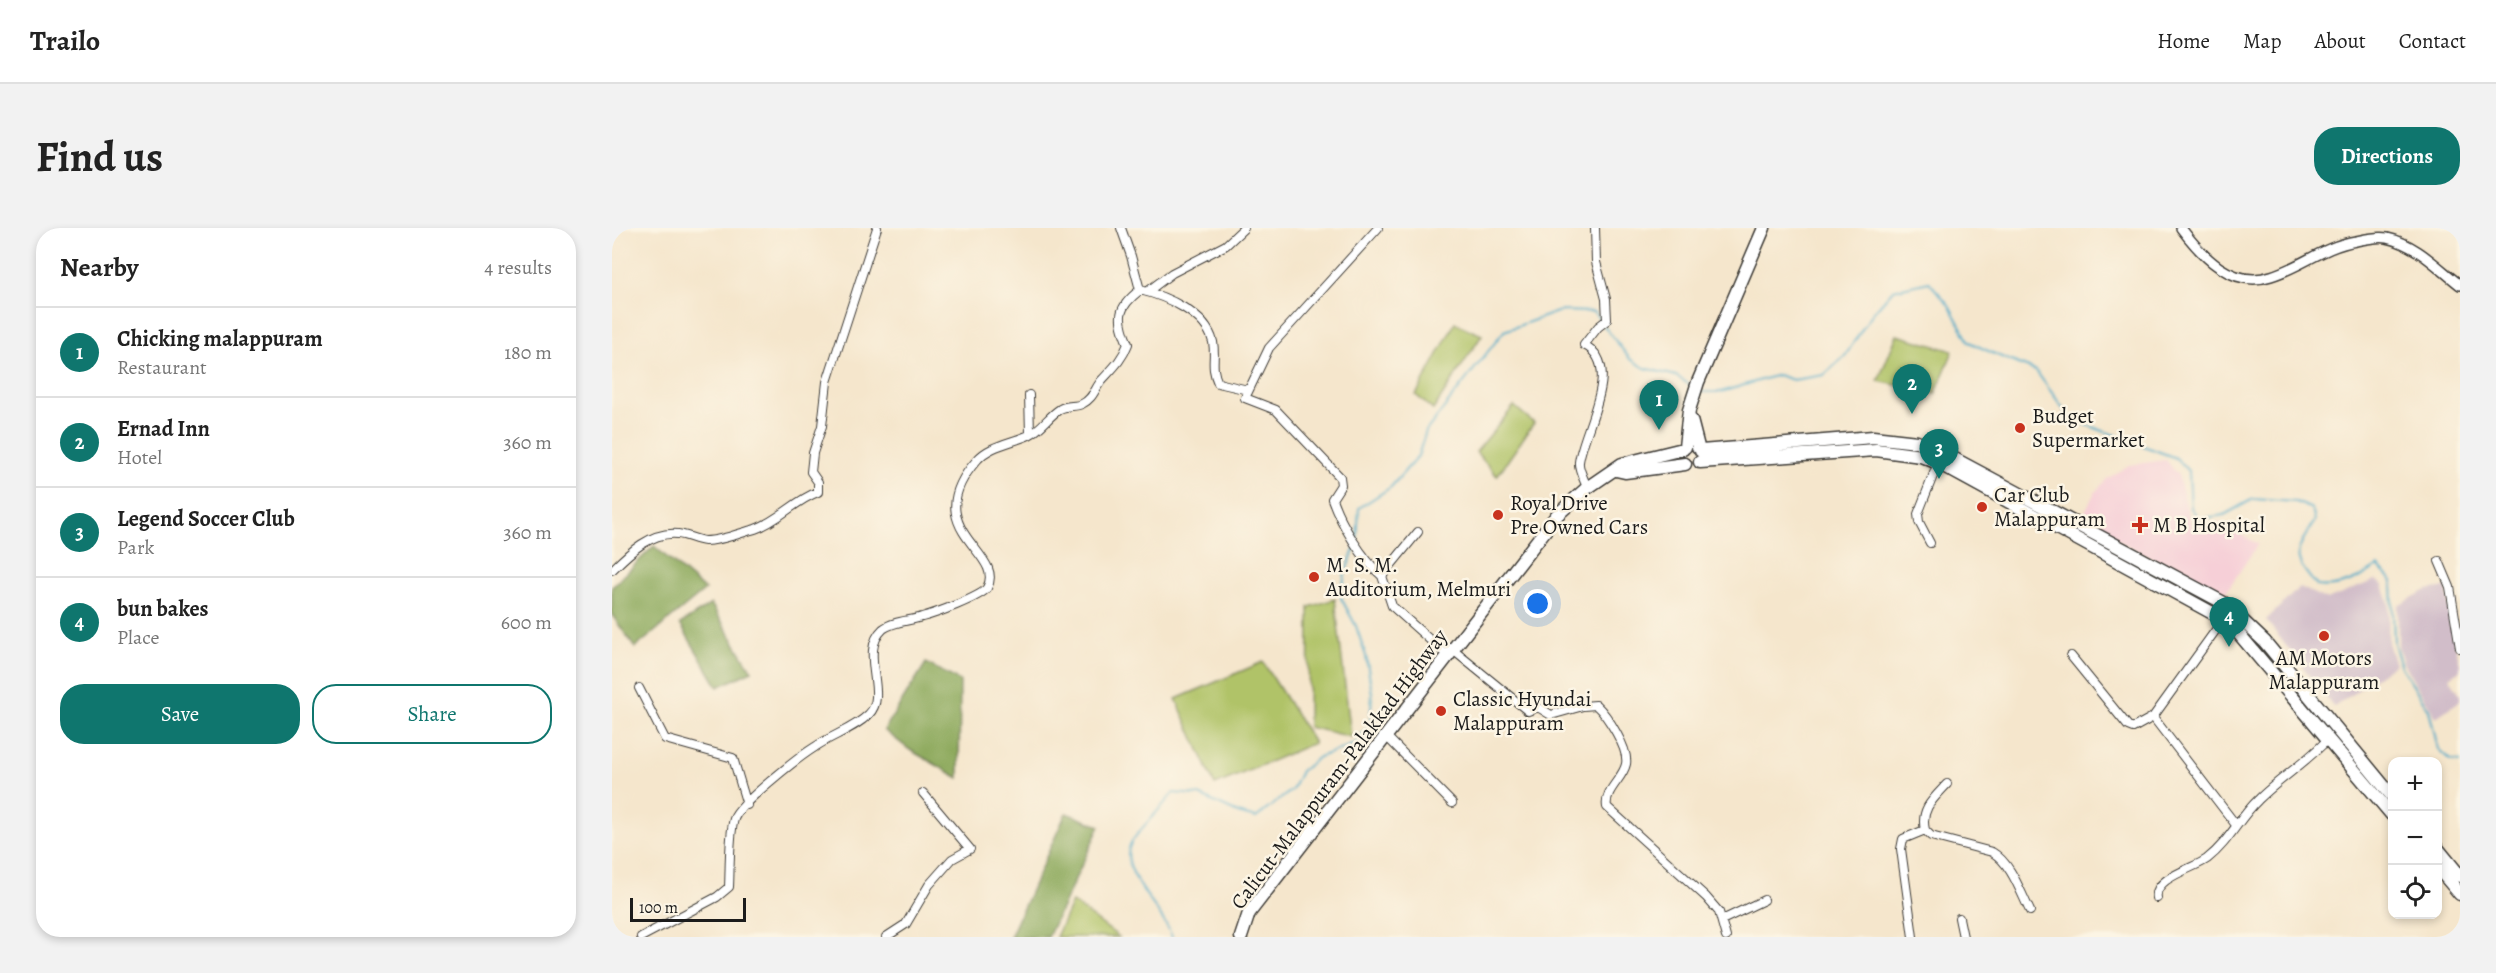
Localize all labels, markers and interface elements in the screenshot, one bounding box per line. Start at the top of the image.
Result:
text: Trailo [30,22,100,60]
text: Home [2157,27,2210,55]
text: Map [2243,27,2281,55]
text: About [2314,27,2366,55]
text: Contact [2399,27,2466,55]
button: Directions [2314,127,2460,185]
text: Find us [36,128,163,185]
text: Nearby [60,250,139,285]
text: 4 results [484,254,552,281]
text: Chicking malappuram [117,324,323,354]
text: 1 [76,339,83,366]
text: 180 m [504,339,552,366]
text: Restaurant [117,354,207,381]
pin: 2 [1892,364,1932,414]
pin: 1 [1640,380,1678,430]
place label: Budget Supermarket [2032,402,2145,454]
text: Ernad Inn [117,414,210,444]
marker: Budget Supermarket [2013,421,2027,435]
text: 2 [75,429,84,456]
text: 360 m [503,429,552,456]
pin: 3 [1920,430,1958,479]
text: Hotel [117,444,162,471]
place label: Car Club Malappuram [1994,481,2105,533]
place label: Royal Drive Pre Owned Cars [1510,489,1648,541]
marker: Car Club Malappuram [1975,500,1989,514]
text: Legend Soccer Club [117,504,295,534]
marker: Royal Drive Pre Owned Cars [1491,508,1505,522]
place label: M B Hospital [2153,511,2265,539]
marker: M B Hospital [2131,516,2149,534]
text: 3 [75,519,84,546]
text: 360 m [503,519,552,546]
text: Park [117,534,155,561]
place label: M. S. M. Auditorium, Melmuri [1325,551,1511,603]
marker: M. S. M. Auditorium, Melmuri [1307,570,1321,584]
your location [1523,589,1552,618]
text: bun bakes [117,594,209,624]
pin: 4 [2210,598,2248,647]
text: 4 [75,609,84,636]
text: 600 m [501,609,552,636]
street label: Calicut-Malappuram-Palakkad Highway [1224,623,1454,915]
text: Place [117,624,159,651]
marker: AM Motors Malappuram [2317,629,2331,643]
place label: AM Motors Malappuram [2269,644,2379,696]
button: Save [60,684,300,744]
button: Share [312,684,552,744]
place label: Classic Hyundai Malappuram [1453,685,1591,737]
marker: Classic Hyundai Malappuram [1434,704,1448,718]
map controls [2388,757,2442,919]
button: + [2388,757,2442,811]
button: − [2388,811,2442,865]
button: locate [2388,865,2442,919]
scale bar [630,895,746,922]
text: 100 m [639,897,678,919]

